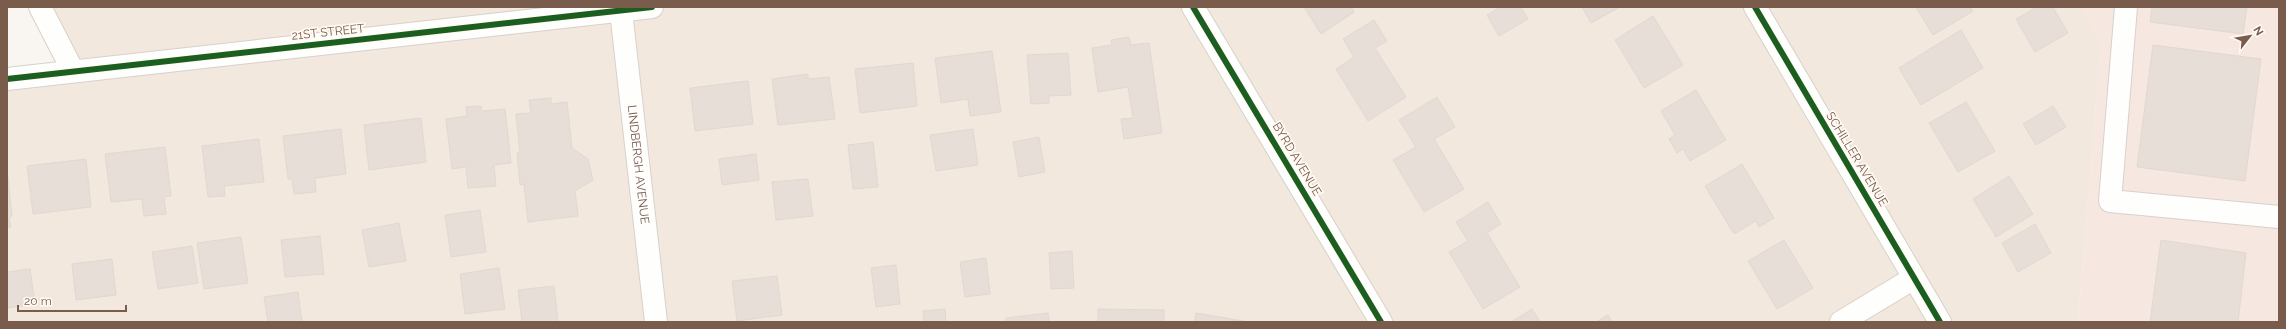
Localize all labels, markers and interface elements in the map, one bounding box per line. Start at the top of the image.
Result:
north arrow [2230,16,2270,56]
street label: 21ST STREET [291,21,366,43]
text: N [2250,24,2266,38]
street label: LINDBERGH AVENUE [625,104,652,225]
street label: SCHILLER AVENUE [1823,109,1891,209]
street label: BYRD AVENUE [1270,120,1324,198]
scale bar [18,287,126,313]
text: 20 m [24,294,52,308]

